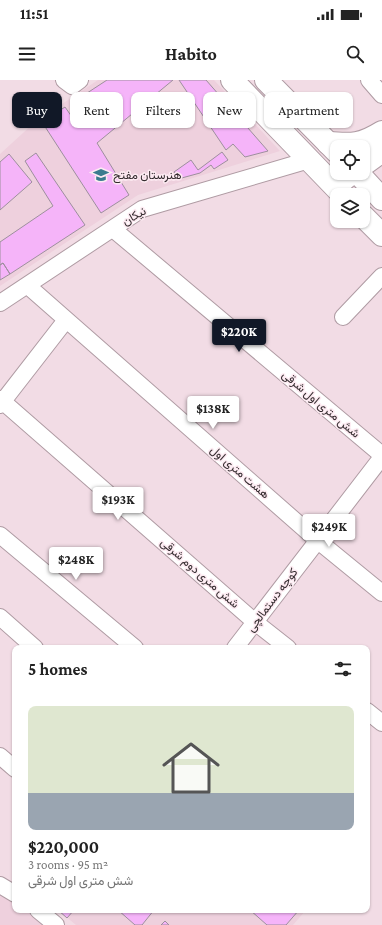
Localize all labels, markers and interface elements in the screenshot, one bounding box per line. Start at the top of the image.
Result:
text: 11:51 [20,6,48,22]
icon: menu [16,43,38,65]
icon: search [344,43,366,65]
text: Habito [165,44,217,64]
chip: Buy [12,92,62,128]
chip: Rent [70,92,123,128]
chip: Filters [131,92,195,128]
chip: New [203,92,256,128]
chip: Apartment [264,92,353,128]
map controls [330,140,370,228]
button: locate [330,140,370,180]
school or university icon: هنرستان مفتح [92,166,110,184]
place label: هنرستان مفتح [113,168,182,184]
button: layers [330,188,370,228]
street label: نیکان [120,204,148,228]
pin: $220K [211,319,267,353]
text: $220K [221,324,257,339]
street label: شش متری اول شرقی [279,367,363,441]
pin: $138K [185,396,241,430]
text: $138K [196,401,230,416]
street label: هشت متری اول [207,443,272,502]
pin: $193K [90,487,146,521]
text: $193K [102,492,134,507]
pin: $249K [301,514,357,548]
text: $249K [311,519,347,534]
street label: شش متری دوم شرقی [157,535,242,612]
pin: $248K [48,547,104,581]
text: $248K [58,552,94,567]
street label: کوچه دستمالچی [244,565,301,635]
icon: filters [332,658,354,680]
text: 5 homes [28,660,87,679]
icon: home [155,732,227,804]
text: $220,000 [28,838,99,857]
text: 3 rooms · 95 m² [28,857,108,872]
text: شش متری اول شرقی [28,873,133,888]

